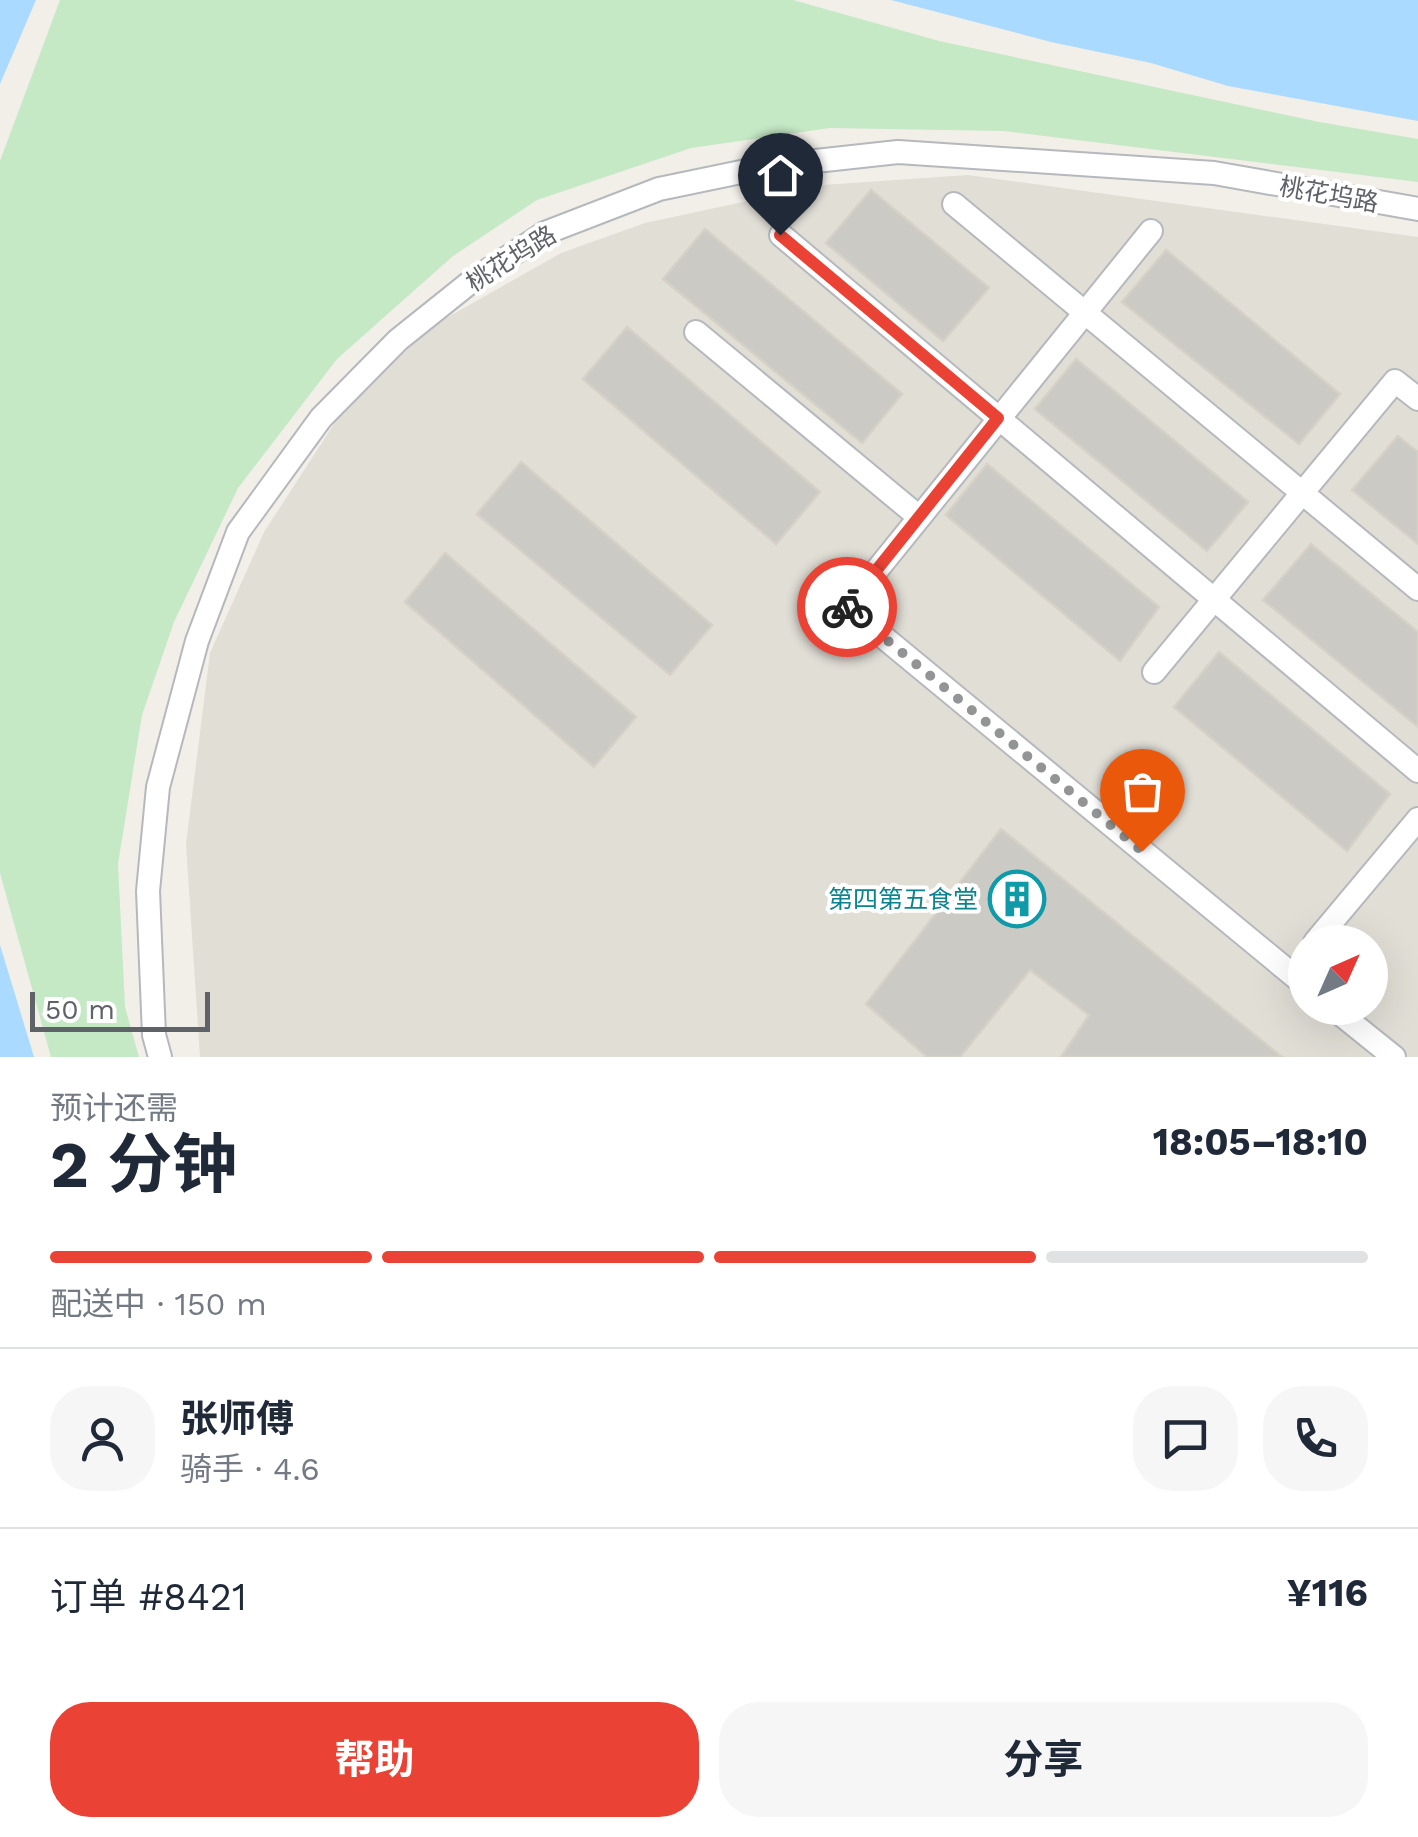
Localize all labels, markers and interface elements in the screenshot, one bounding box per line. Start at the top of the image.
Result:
pin [738,133,823,236]
icon: home [753,148,808,203]
street label: 桃花坞路 [1277,172,1381,217]
street label: 桃花坞路 [461,220,561,297]
courier [797,557,897,657]
icon: bike [820,580,875,635]
pin [1100,749,1185,852]
icon: bag [1115,764,1170,819]
building icon: 第四第五食堂 [987,869,1047,929]
place label: 第四第五食堂 [828,885,978,914]
north arrow [1288,925,1388,1025]
map controls [1288,925,1388,1025]
scale bar [30,987,210,1032]
text: 50 m [45,993,115,1026]
text: 预计还需 [50,1089,178,1127]
text: 18:05–18:10 [1153,1120,1368,1164]
text: 2 分钟 [50,1127,237,1203]
text: 配送中 · 150 m [50,1285,267,1323]
button: person [50,1386,155,1491]
button: chat [1133,1386,1238,1491]
button: phone [1263,1386,1368,1491]
text: 张师傅 [180,1397,294,1441]
text: 骑手 · 4.6 [180,1450,320,1488]
text: ¥116 [1287,1571,1368,1615]
text: 订单 #8421 [50,1575,247,1619]
button: 帮助 [50,1702,699,1817]
button: 分享 [719,1702,1368,1817]

